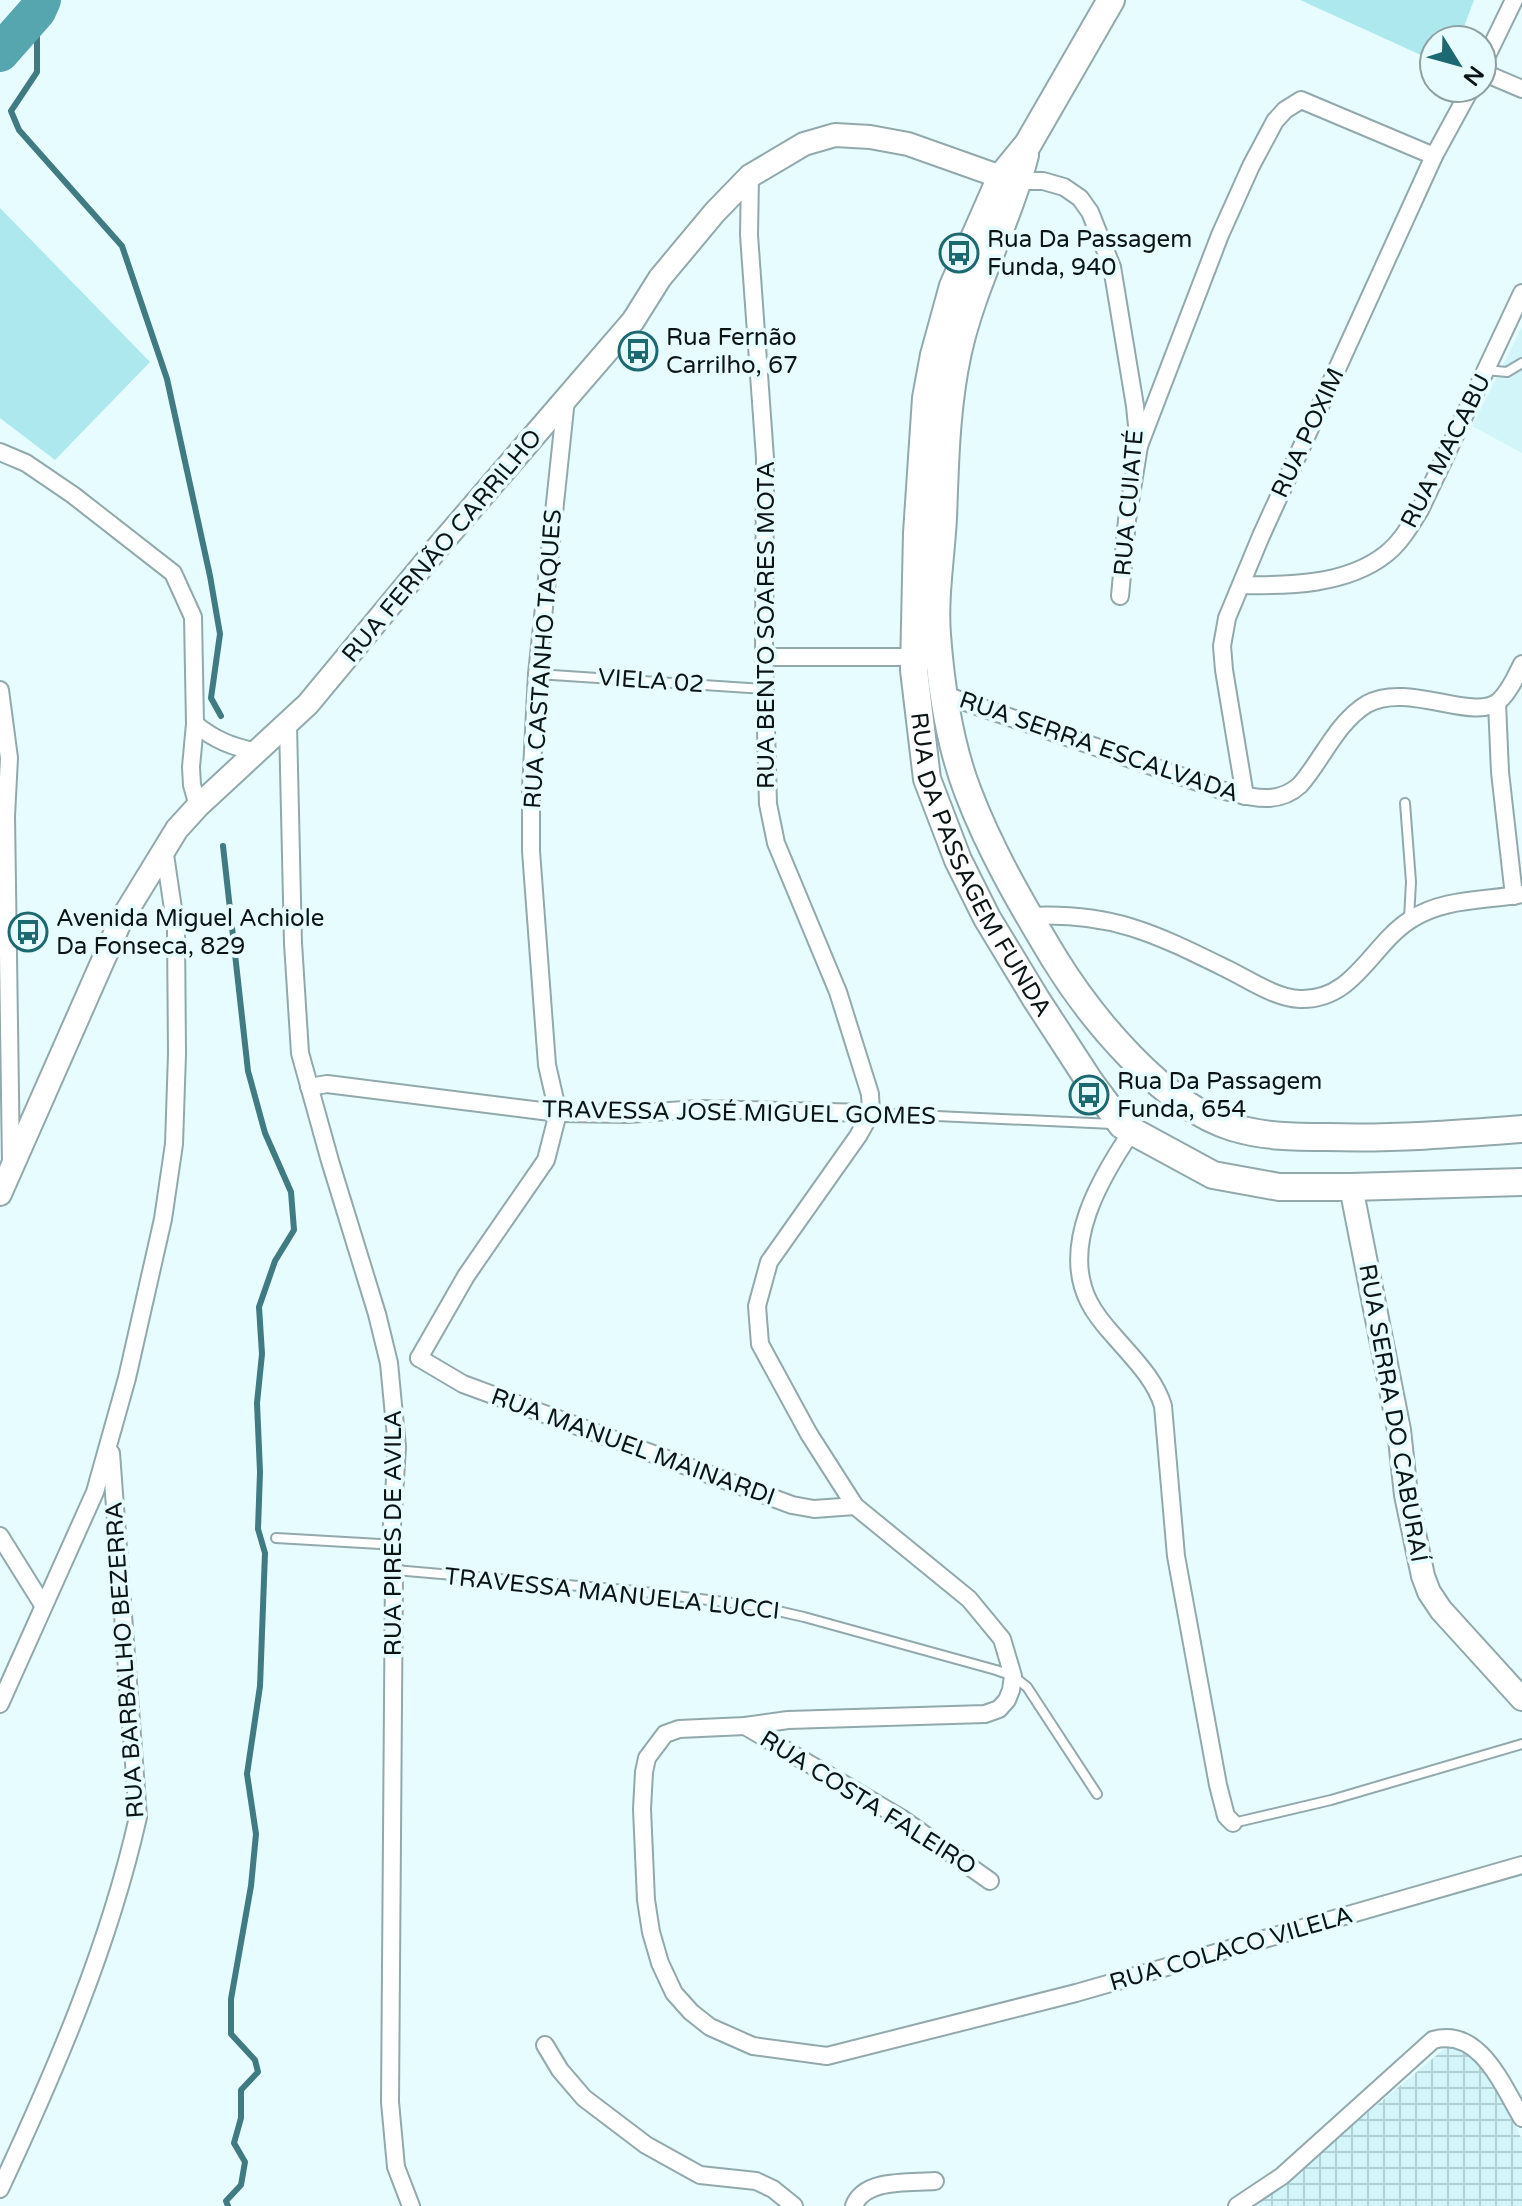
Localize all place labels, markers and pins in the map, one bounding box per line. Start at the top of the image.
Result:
place label: Rua Da Passagem Funda, 940 [987,225,1192,282]
bus stop icon: Rua Da Passagem Funda, 940 [938,232,980,274]
place label: Rua Fernão Carrilho, 67 [666,323,798,380]
bus stop icon: Rua Fernão Carrilho, 67 [617,330,659,372]
place label: Avenida Miguel Achiole Da Fonseca, 829 [56,904,324,961]
bus stop icon: Avenida Miguel Achiole Da Fonseca, 829 [7,911,49,953]
place label: Rua Da Passagem Funda, 654 [1117,1067,1322,1124]
bus stop icon: Rua Da Passagem Funda, 654 [1068,1074,1110,1116]

